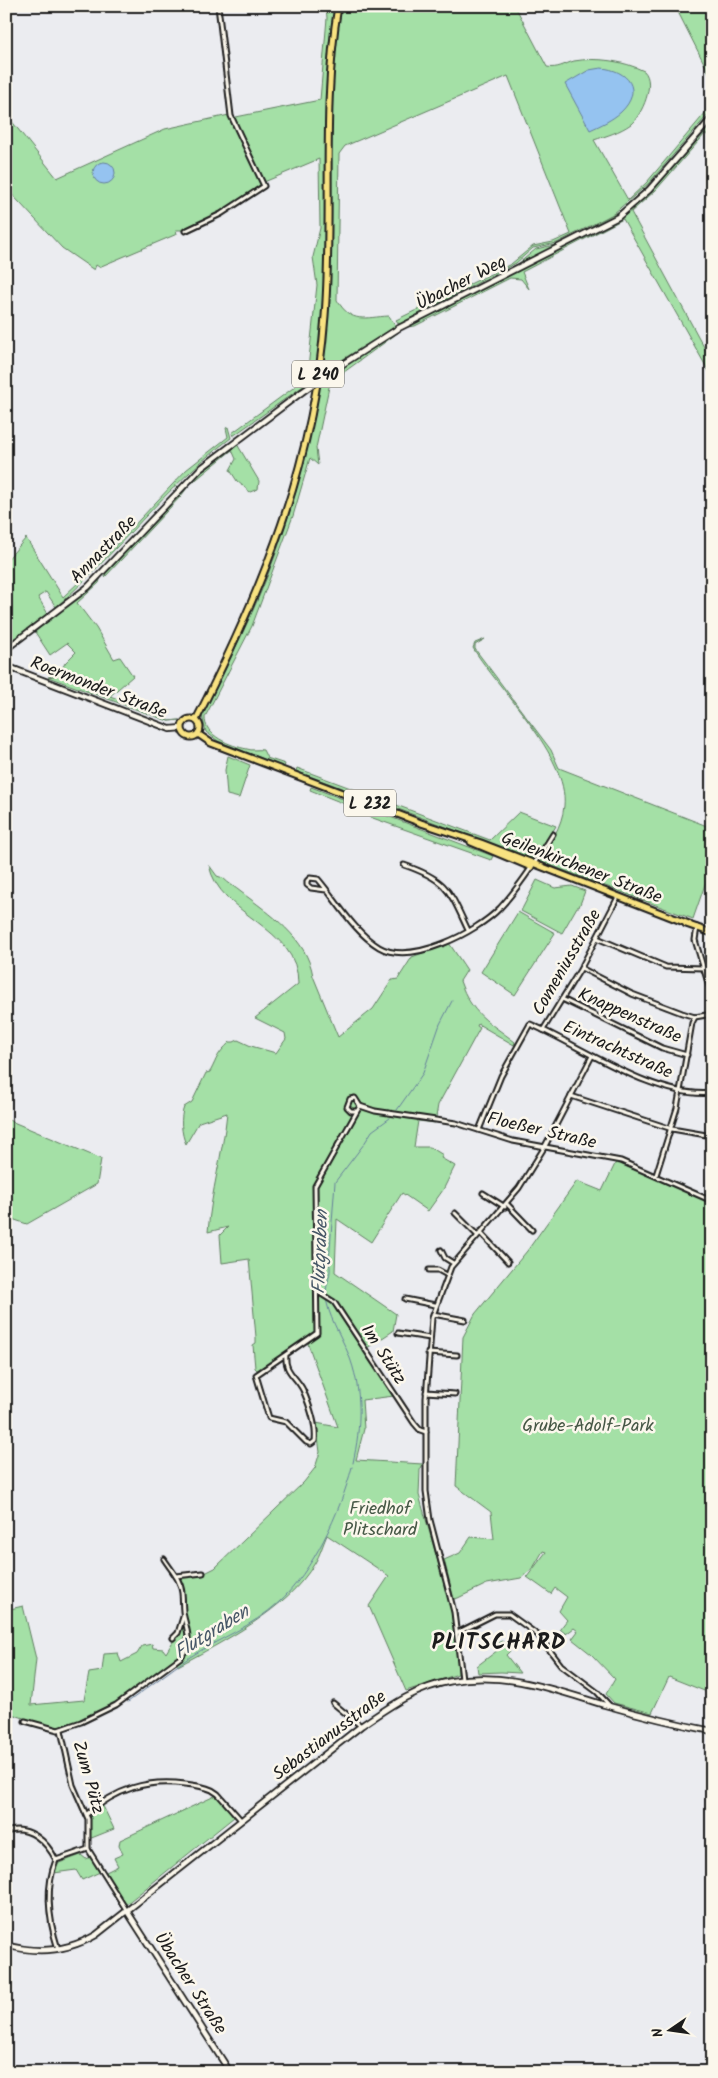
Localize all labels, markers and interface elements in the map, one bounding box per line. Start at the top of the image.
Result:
street label: Übacher Weg [411,248,512,319]
road number: L 240 [292,360,344,388]
street label: Annastraße [64,509,144,591]
street label: Roermonder Straße [26,649,171,728]
road number: L 232 [344,790,396,816]
street label: Geilenkirchener Straße [497,824,666,912]
street label: Comeniusstraße [525,904,610,1022]
street label: Knappenstraße [573,980,686,1052]
street label: Eintrachtstraße [558,1013,677,1088]
street label: Floeßer Straße [484,1105,599,1158]
water label: Flutgraben [305,1208,338,1295]
street label: Im Stütz [352,1319,413,1391]
park label: Grube-Adolf-Park [522,1412,654,1441]
park label: Friedhof Plitschard [343,1495,418,1545]
water label: Flutgraben [169,1597,257,1668]
district label: PLITSCHARD [432,1626,566,1661]
street label: Sebastianusstraße [267,1684,393,1789]
street label: Zum Pütz [63,1738,112,1817]
street label: Übacher Straße [146,1927,234,2041]
north arrow [646,2006,696,2056]
text: N [647,2026,670,2039]

